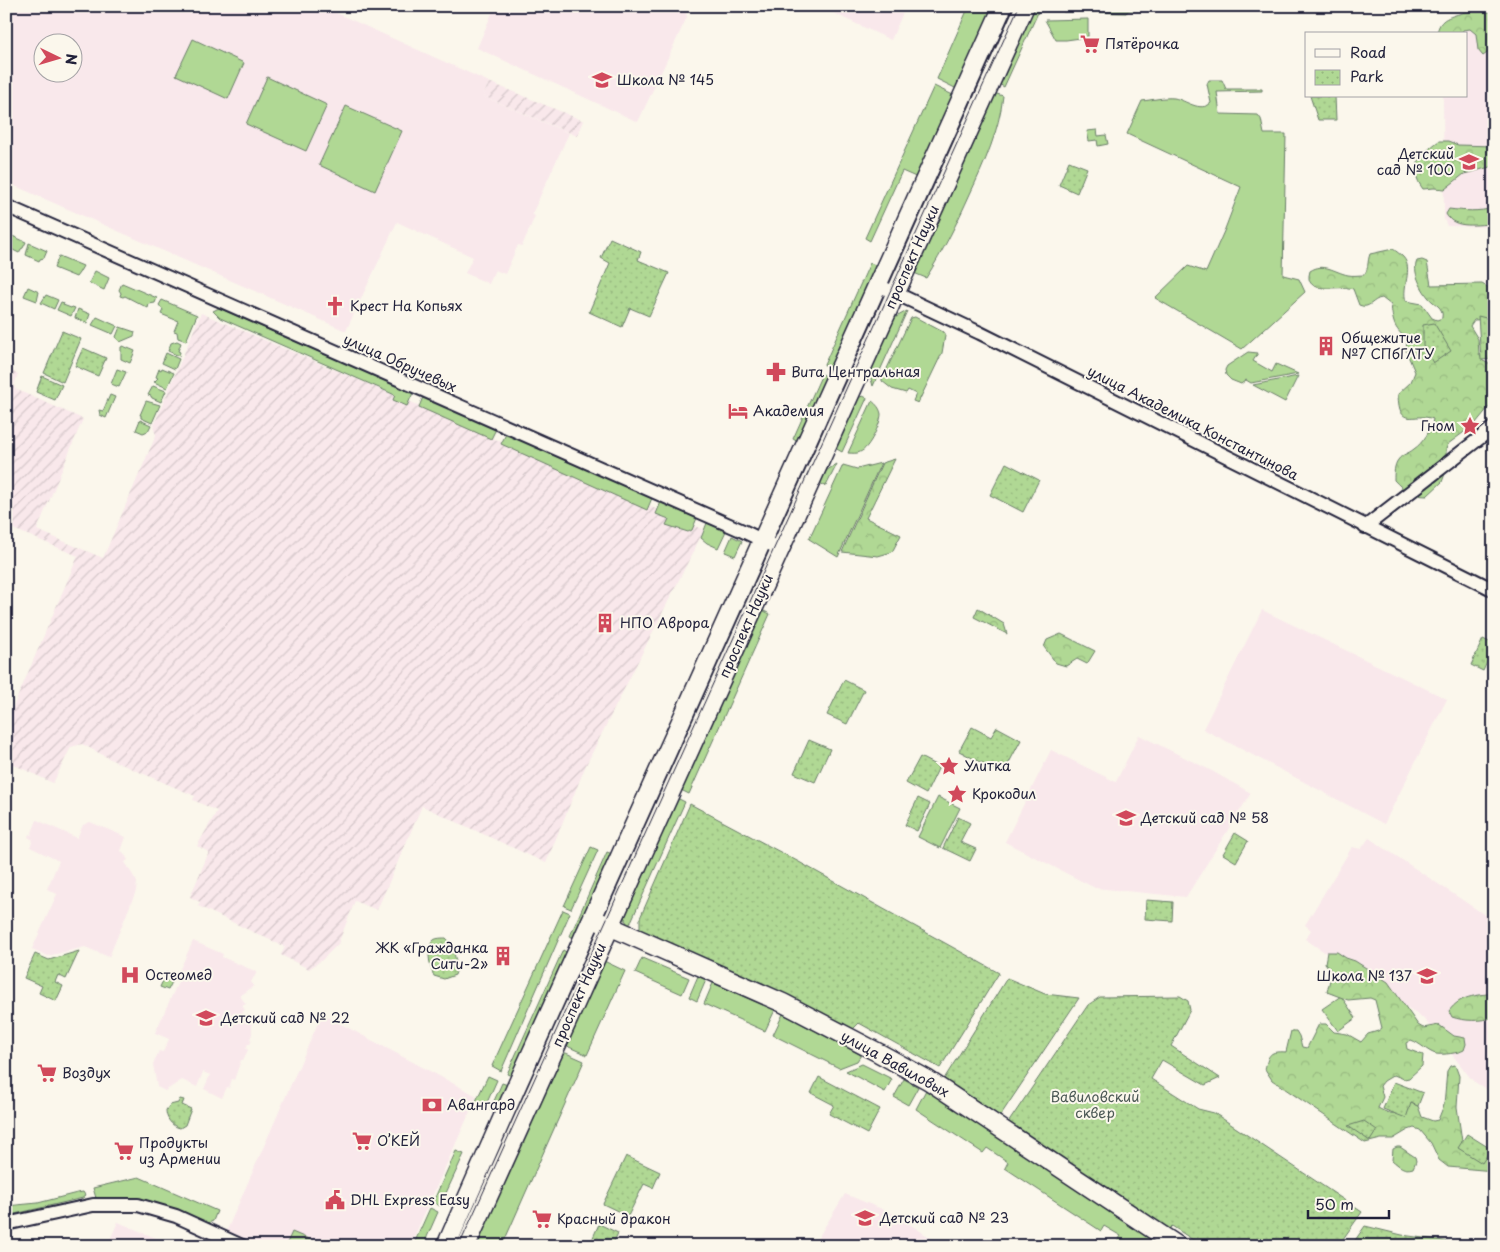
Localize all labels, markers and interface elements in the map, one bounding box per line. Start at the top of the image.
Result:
north arrow [32,32,82,82]
legend [1305,32,1468,98]
supermarket icon: Пятёрочка [1079,33,1101,55]
place label: Пятёрочка [1105,33,1179,54]
text: Road [1350,40,1386,63]
text: N [61,53,82,66]
text: Park [1350,64,1384,87]
school or university icon: Школа № 145 [591,69,613,91]
place label: Школа № 145 [617,69,714,90]
place label: Детский сад № 100 [1377,143,1454,180]
school or university icon: Детский сад № 100 [1458,151,1480,173]
street label: проспект Науки [879,202,944,312]
church icon: Крест На Копьях [324,295,346,317]
place label: Крест На Копьях [350,295,462,316]
place label: Общежитие №7 СПбГЛТУ [1341,327,1434,364]
street label: улица Обручевых [340,328,460,397]
building icon: Общежитие №7 СПбГЛТУ [1315,335,1337,357]
street label: улица Академика Константинова [1084,360,1303,485]
pharmacy icon: Вита Центральная [765,361,787,383]
place label: Вита Центральная [791,361,920,382]
hotel icon: Академия [727,400,749,422]
place label: Академия [753,400,824,421]
place label: Гном [1421,415,1455,436]
place icon: Гном [1459,415,1481,437]
street label: проспект Науки [713,571,778,681]
building icon: НПО Аврора [594,612,616,634]
place label: НПО Аврора [620,612,710,633]
place icon: Улитка [938,755,960,777]
place label: Улитка [964,755,1011,776]
place icon: Крокодил [946,783,968,805]
place label: Крокодил [972,783,1036,804]
school or university icon: Детский сад № 58 [1115,807,1137,829]
place label: Детский сад № 58 [1140,807,1269,828]
place label: ЖК «Гражданка Сити-2» [374,937,488,974]
street label: проспект Науки [546,940,611,1050]
building icon: ЖК «Гражданка Сити-2» [492,945,514,967]
hospital icon: Остеомед [119,964,141,986]
place label: Остеомед [145,964,212,985]
place label: Школа № 137 [1316,965,1412,986]
school or university icon: Школа № 137 [1416,965,1438,987]
school or university icon: Детский сад № 22 [195,1007,217,1029]
place label: Детский сад № 22 [220,1007,350,1028]
street label: улица Вавиловых [837,1025,953,1102]
supermarket icon: Воздух [36,1062,58,1084]
place label: Воздух [62,1062,111,1083]
park label: Вавиловский сквер [1050,1086,1140,1123]
bank icon: Авангард [421,1094,443,1116]
place label: Авангард [447,1094,515,1115]
supermarket icon: О’КЕЙ [351,1130,373,1152]
place label: О’КЕЙ [377,1130,420,1151]
place label: Продукты из Армении [139,1132,221,1169]
supermarket icon: Продукты из Армении [113,1140,135,1162]
scale bar [1308,1187,1389,1219]
public building icon: DHL Express Easy [324,1189,346,1211]
place label: DHL Express Easy [350,1189,470,1210]
text: 50 m [1315,1192,1354,1215]
school or university icon: Детский сад № 23 [854,1207,876,1229]
place label: Детский сад № 23 [879,1207,1009,1228]
supermarket icon: Красный дракон [531,1208,553,1230]
place label: Красный дракон [557,1208,671,1229]

